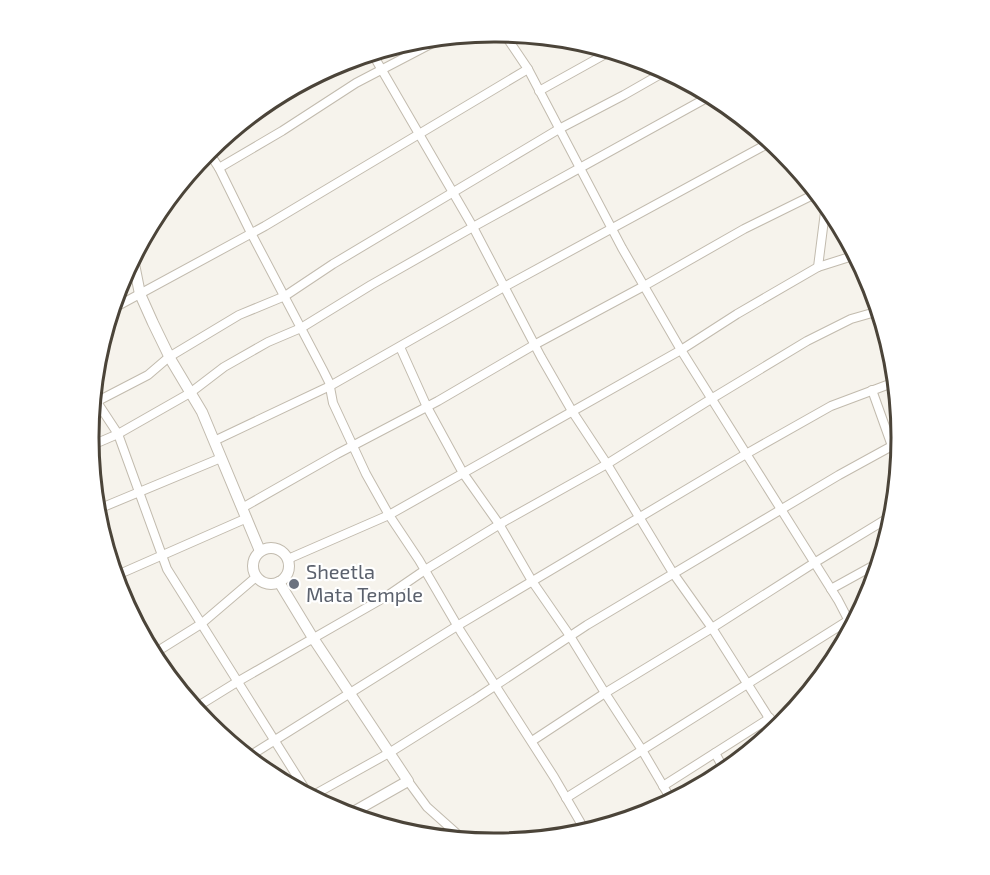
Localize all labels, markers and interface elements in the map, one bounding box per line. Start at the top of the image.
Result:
place label: Sheetla Mata Temple [306,559,423,606]
marker: Sheetla Mata Temple [287,577,301,591]

